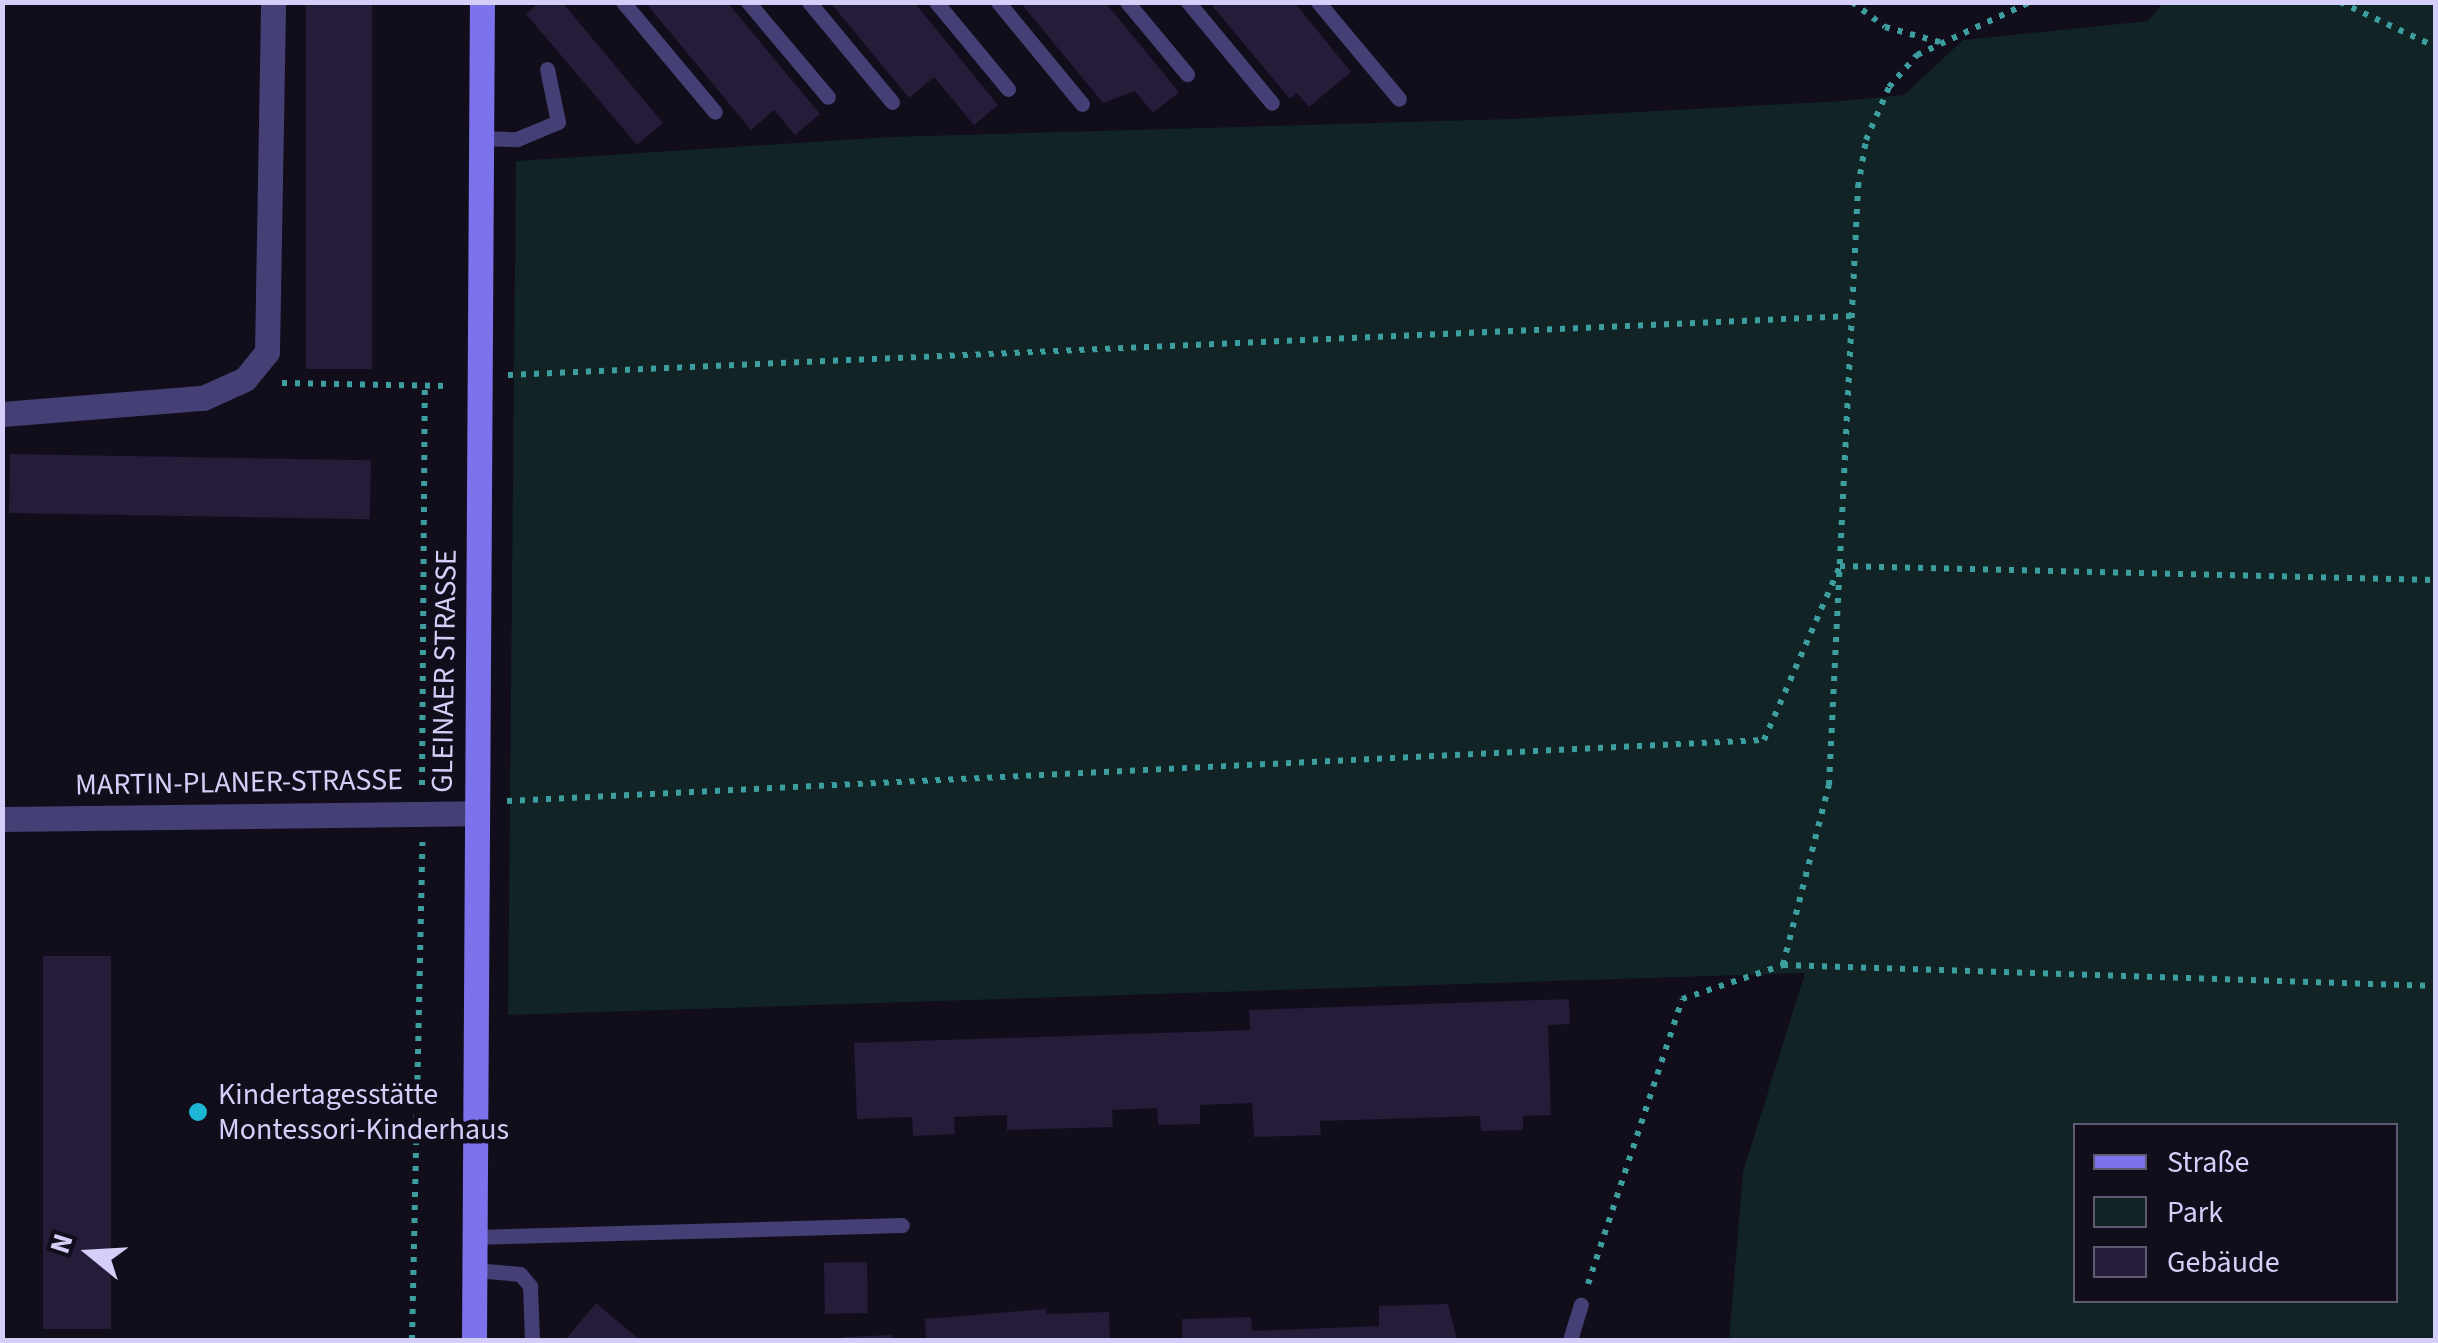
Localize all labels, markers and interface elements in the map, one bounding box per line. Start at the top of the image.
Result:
street label: GLEINAER STRASSE [425,549,465,793]
street label: MARTIN-PLANER-STRASSE [75,762,403,804]
place label: Kindertagesstätte Montessori-Kinderhaus [218,1077,509,1148]
marker: Kindertagesstätte Montessori-Kinderhaus [187,1101,209,1123]
legend [2073,1123,2398,1303]
text: Straße [2167,1141,2249,1184]
text: Park [2167,1191,2223,1234]
north arrow [40,1203,140,1303]
text: N [40,1229,83,1259]
text: Gebäude [2167,1241,2280,1284]

